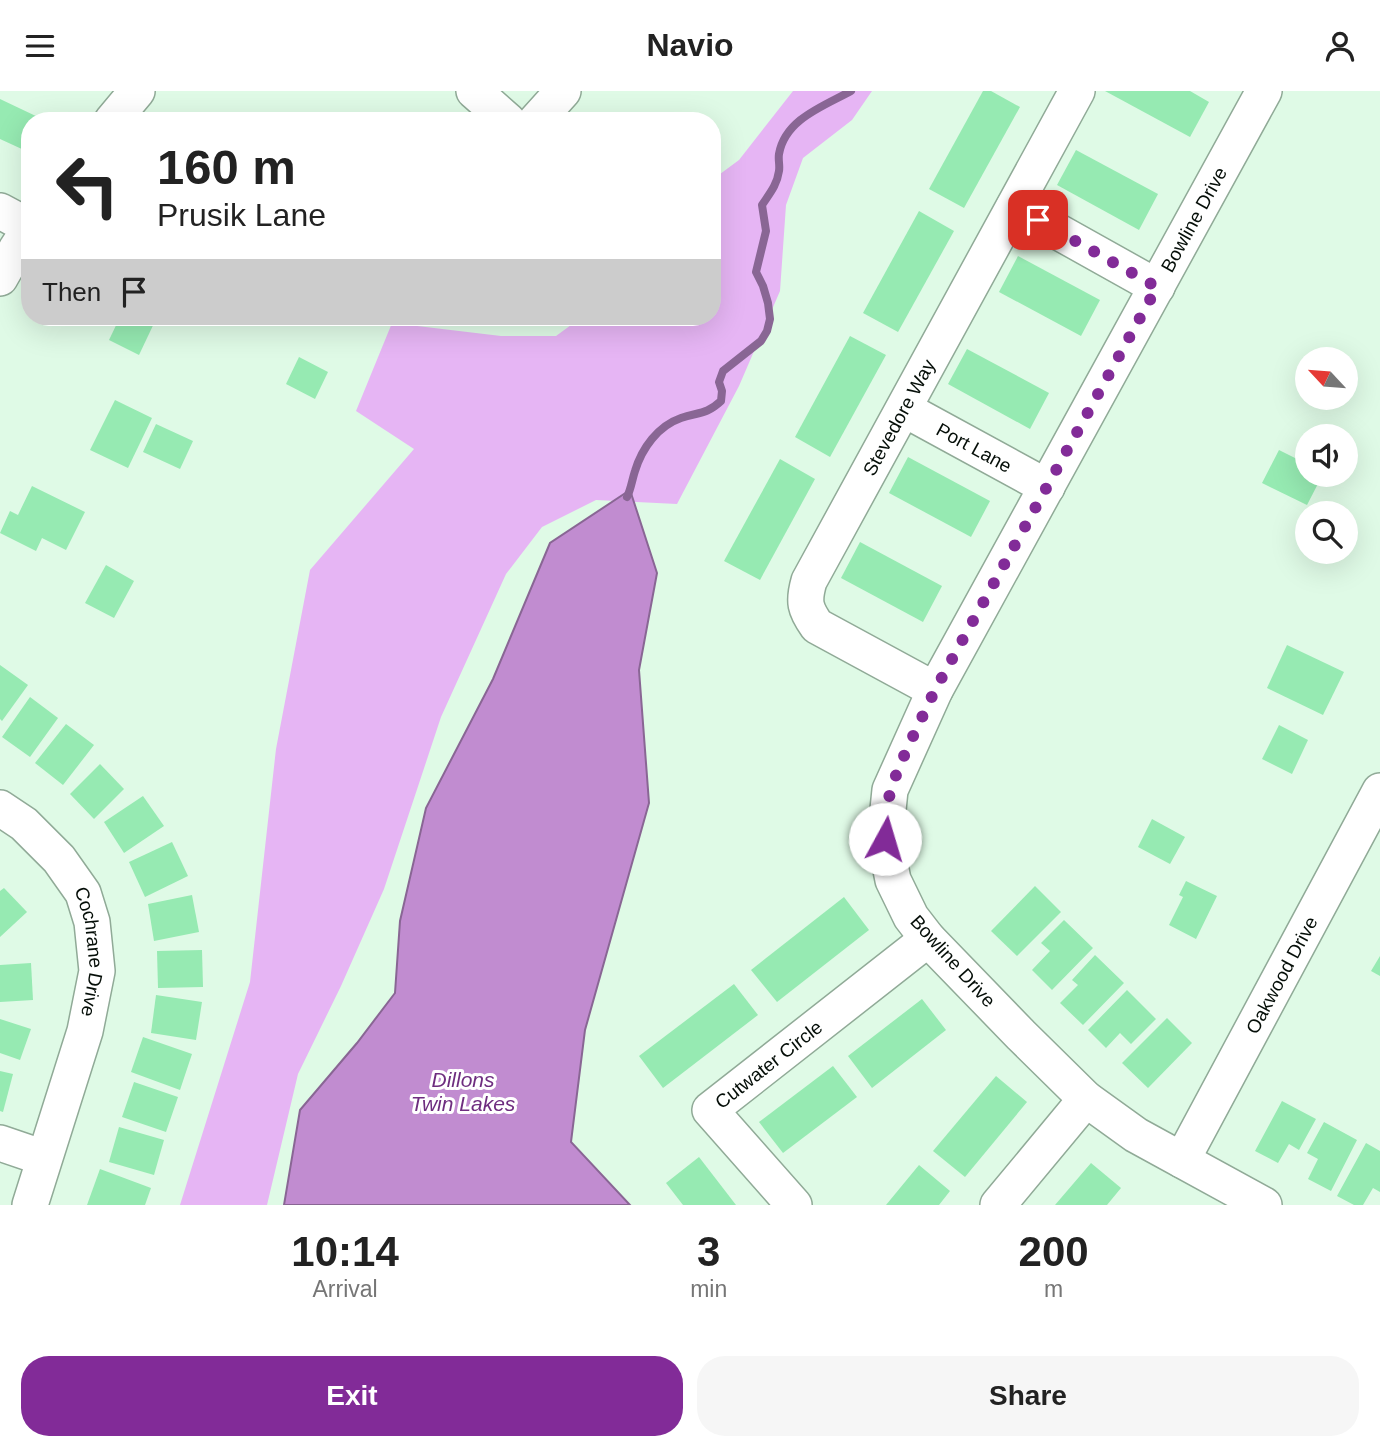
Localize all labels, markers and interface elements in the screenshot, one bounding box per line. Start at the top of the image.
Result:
icon: menu [21,27,59,65]
text: Navio [646,27,734,63]
icon: person [1321,27,1359,65]
icon: left [42,140,133,231]
text: 160 m [157,140,296,194]
street label: Bowline Drive [1156,163,1231,275]
pin [1008,190,1068,250]
text: Prusik Lane [157,197,326,233]
icon: arrive [1019,201,1057,239]
icon: arrive [115,273,153,311]
text: Then [42,277,101,307]
north arrow [1295,347,1358,409]
map controls [1295,347,1358,564]
street label: Stevedore Way [858,355,939,479]
street label: Port Lane [933,418,1015,476]
button: sound [1295,424,1358,487]
button: search [1295,501,1358,564]
position arrow [848,802,922,876]
street label: Cochrane Drive [71,884,108,1019]
street label: Bowline Drive [906,911,1000,1011]
street label: Oakwood Drive [1241,913,1321,1037]
street label: Cutwater Circle [711,1016,826,1113]
water label: Dillons Twin Lakes [411,1068,516,1115]
text: 10:14 [291,1228,399,1275]
text: 3 [697,1228,720,1275]
text: 200 [1019,1228,1089,1275]
text: Arrival [312,1276,378,1302]
text: min [690,1276,727,1302]
text: m [1044,1276,1063,1302]
button: Exit [21,1356,683,1436]
button: Share [697,1356,1359,1436]

